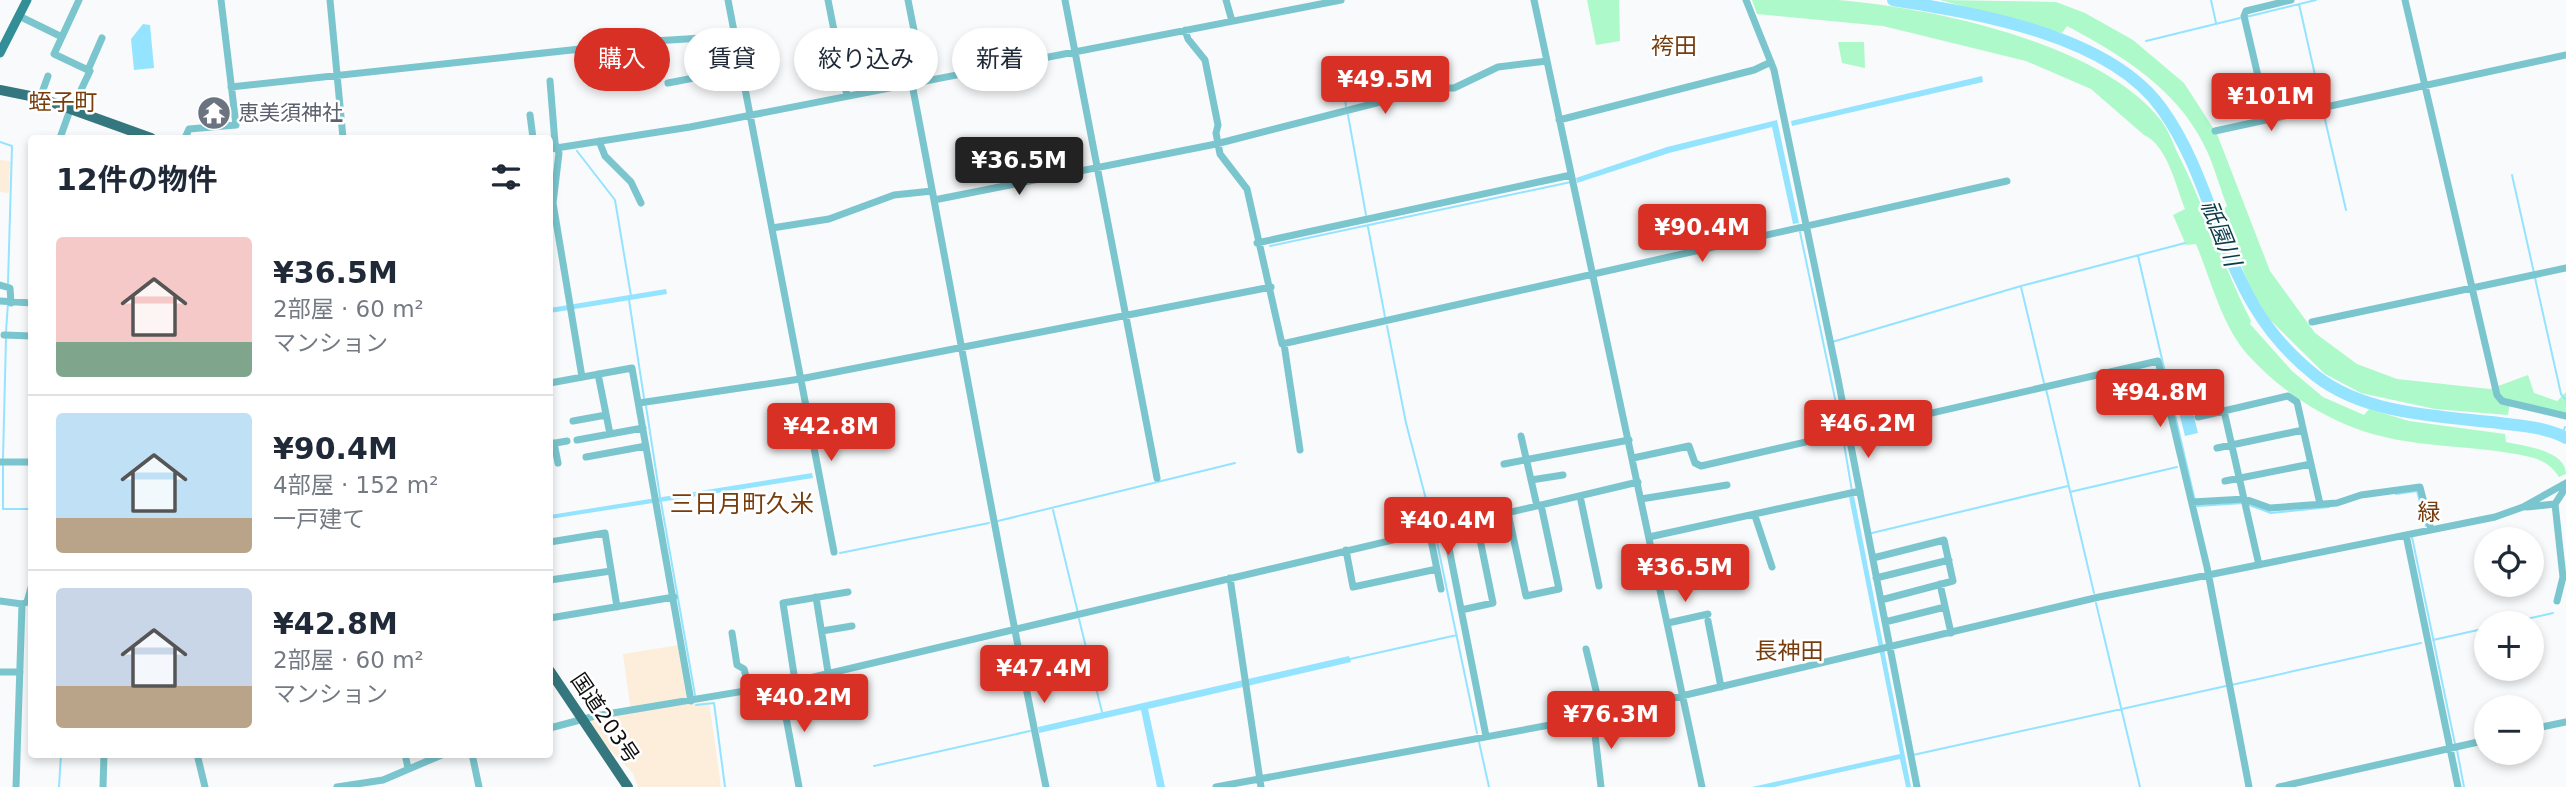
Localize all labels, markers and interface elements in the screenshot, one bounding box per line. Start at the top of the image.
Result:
chip: 購入 [574,28,670,91]
chip: 賃貸 [684,28,780,91]
chip: 絞り込み [794,28,938,91]
chip: 新着 [952,28,1048,91]
district label: 袴田 [1651,33,1697,59]
pin: ¥49.5M [1328,57,1442,116]
text: ¥49.5M [1337,66,1433,92]
pin: ¥101M [2222,74,2320,133]
text: ¥101M [2228,83,2314,109]
district label: 蛭子町 [29,89,98,115]
temple icon: 恵美須神社 [195,94,233,132]
place label: 恵美須神社 [238,101,343,125]
pin: ¥36.5M [962,138,1076,197]
text: ¥36.5M [971,147,1067,173]
icon: filters [487,158,525,196]
text: 12件の物件 [56,162,218,197]
water label: 祇園川 [2196,196,2247,273]
pin: ¥90.4M [1645,204,1759,264]
text: ¥90.4M [1654,214,1750,240]
text: ¥36.5M [273,255,398,290]
icon: home [112,265,196,349]
text: 2部屋 · 60 m² [273,296,424,322]
text: マンション [273,330,388,356]
pin: ¥94.8M [2103,370,2217,429]
text: ¥94.8M [2112,379,2208,405]
pin: ¥46.2M [1811,400,1925,460]
pin: ¥42.8M [774,404,888,463]
text: ¥46.2M [1820,410,1916,436]
text: ¥42.8M [783,413,879,439]
text: ¥90.4M [273,431,398,466]
icon: home [112,441,196,525]
text: 4部屋 · 152 m² [273,472,438,498]
district label: 三日月町久米 [670,490,814,518]
pin: ¥40.4M [1391,498,1505,557]
district label: 緑 [2418,499,2441,525]
text: 一戸建て [273,506,365,532]
text: ¥40.4M [1400,507,1496,533]
map controls [2474,527,2544,765]
button: locate [2474,527,2544,597]
pin: ¥36.5M [1628,544,1742,604]
text: ¥36.5M [1637,554,1733,580]
text: ¥42.8M [273,606,398,641]
button: + [2474,611,2544,681]
icon: home [112,616,196,700]
district label: 長神田 [1755,638,1824,664]
pin: ¥47.4M [987,646,1101,705]
text: 2部屋 · 60 m² [273,647,424,673]
text: ¥47.4M [996,655,1092,681]
street label: 国道203号 [566,669,644,767]
pin: ¥40.2M [747,674,861,734]
text: マンション [273,681,388,707]
text: ¥40.2M [756,684,852,710]
pin: ¥76.3M [1554,692,1668,751]
button: − [2474,695,2544,765]
text: ¥76.3M [1563,701,1659,727]

